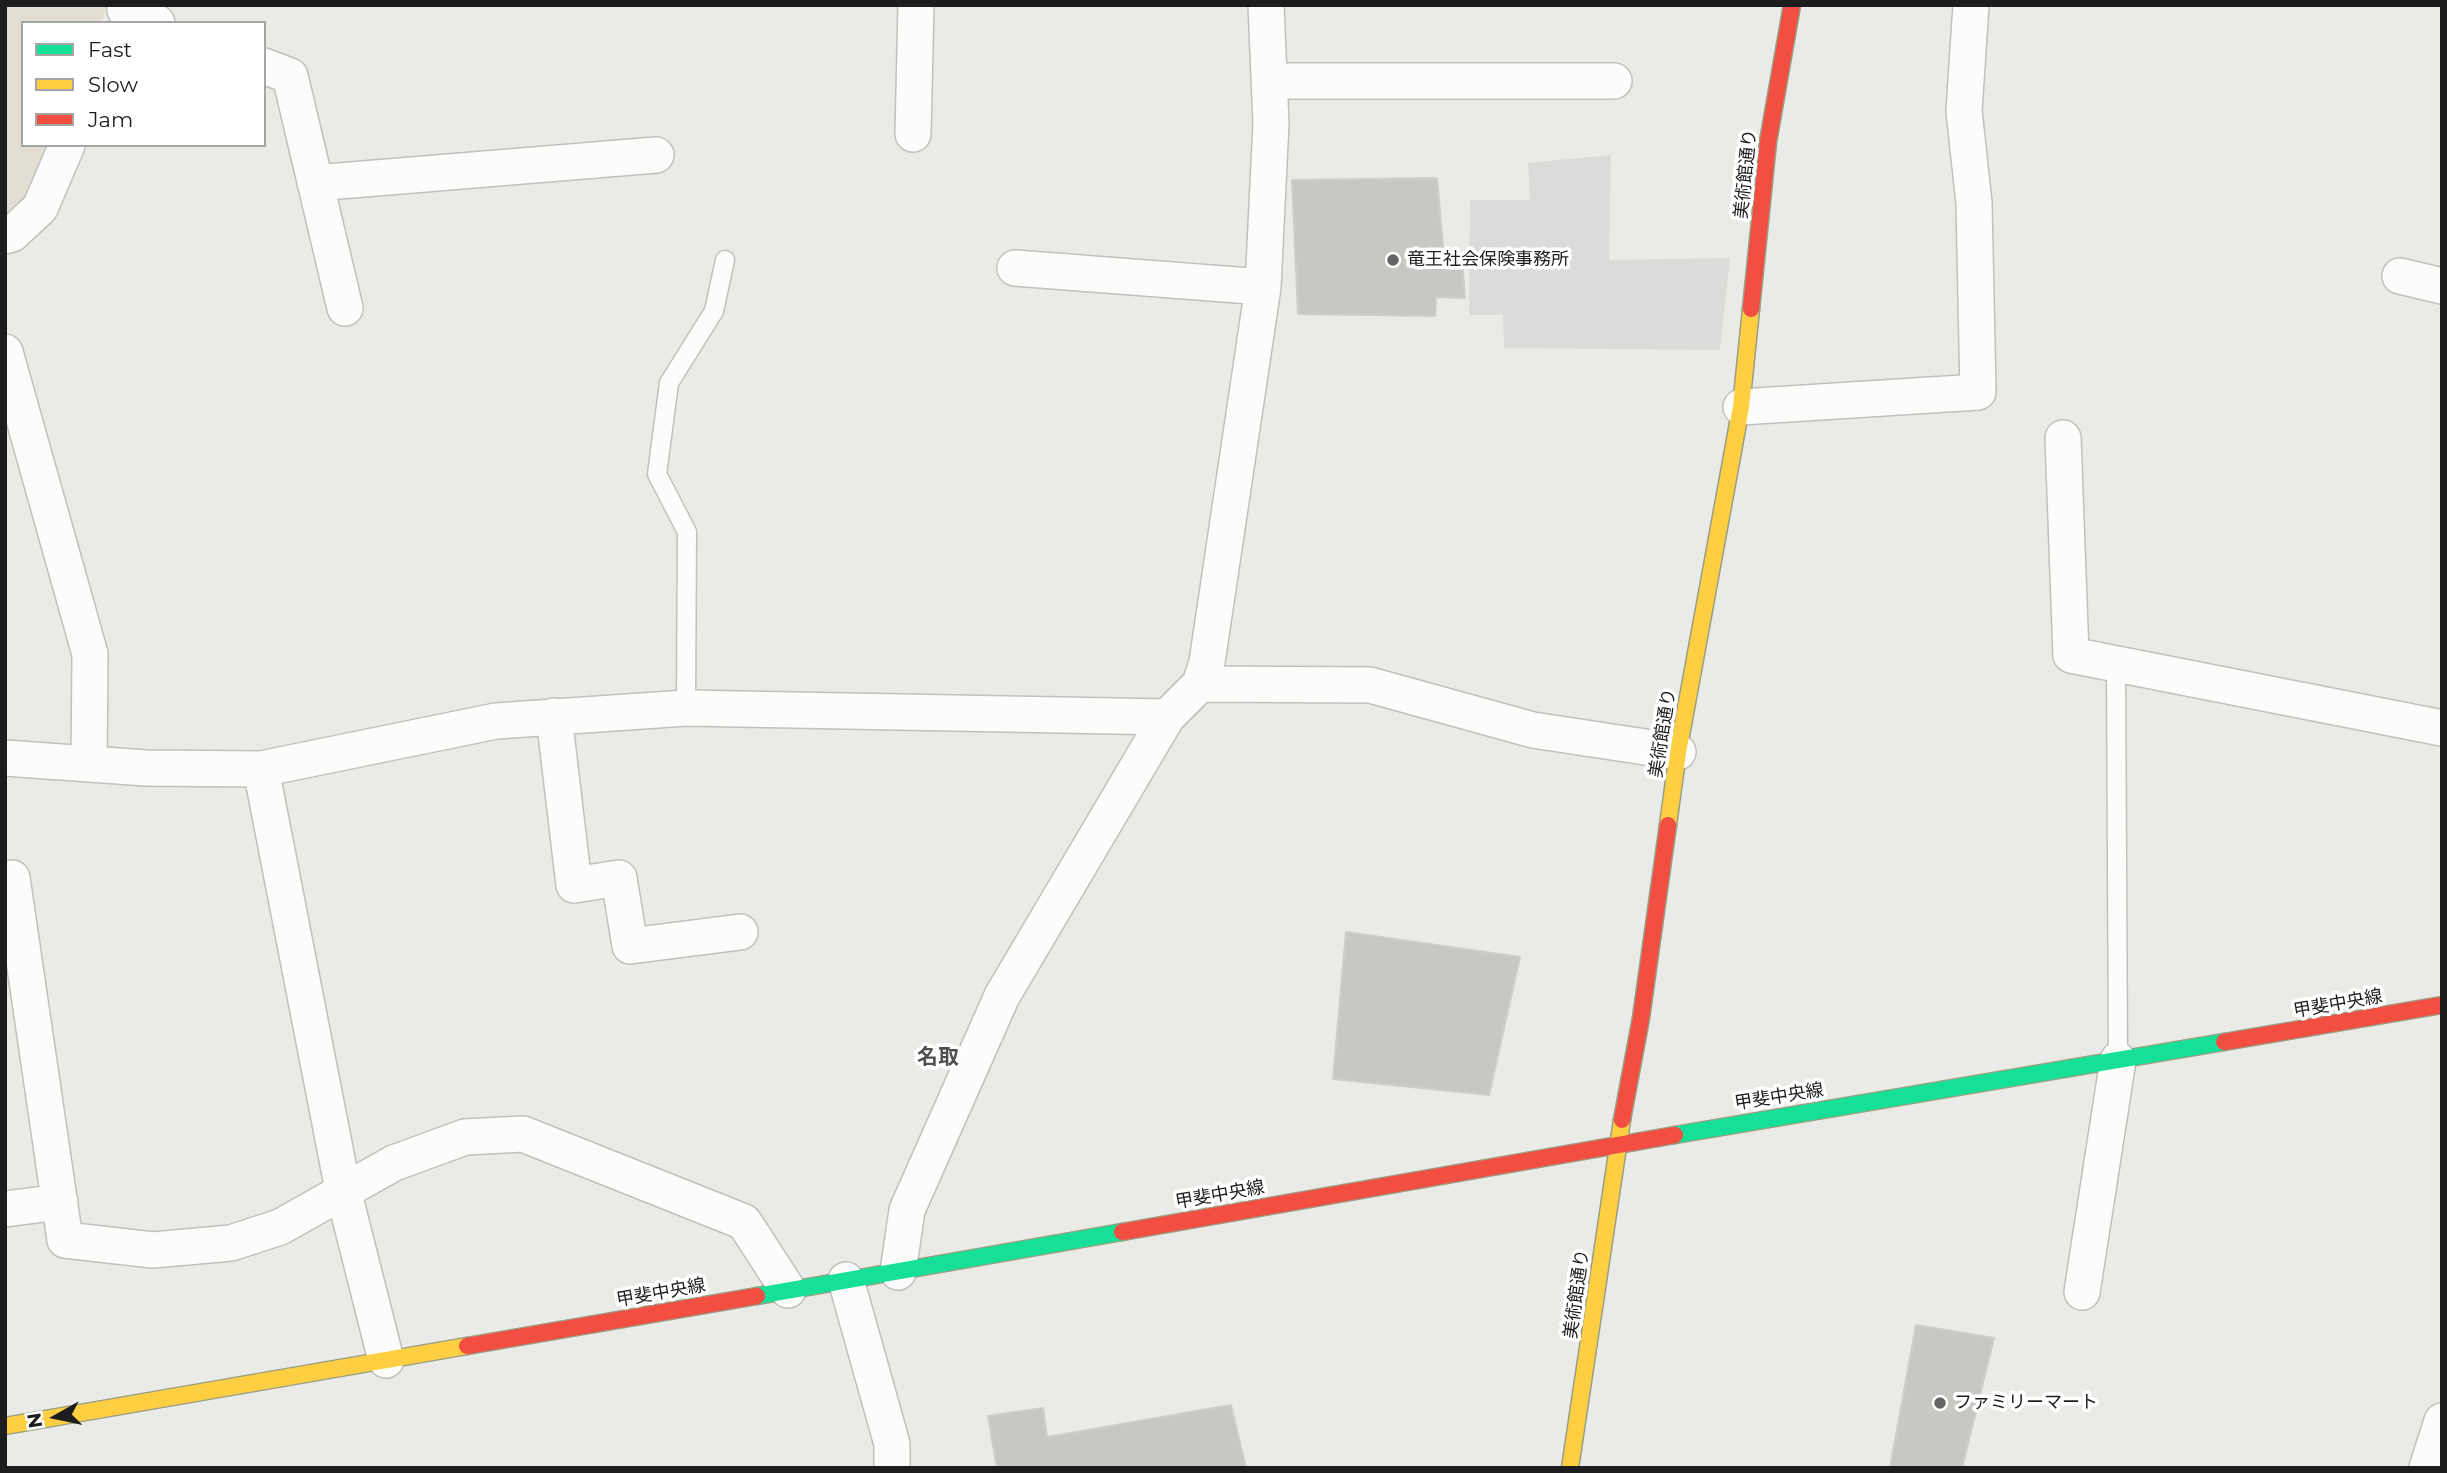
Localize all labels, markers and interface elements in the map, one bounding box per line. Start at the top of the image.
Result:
legend [21,21,266,147]
text: Fast [88,37,132,62]
text: Slow [88,72,138,97]
text: Jam [88,107,133,132]
street label: 美術館通り [1731,128,1761,220]
place label: 竜王社会保険事務所 [1407,249,1569,271]
marker: 竜王社会保険事務所 [1385,252,1401,268]
street label: 美術館通り [1645,687,1681,779]
street label: 甲斐中央線 [2292,986,2384,1022]
district label: 名取 [917,1045,959,1071]
street label: 甲斐中央線 [1733,1079,1825,1115]
street label: 甲斐中央線 [1174,1177,1266,1213]
street label: 美術館通り [1560,1248,1594,1340]
street label: 甲斐中央線 [615,1275,707,1311]
north arrow [21,1382,91,1452]
place label: ファミリーマート [1954,1392,2098,1414]
marker: ファミリーマート [1932,1395,1948,1411]
text: N [22,1411,47,1430]

